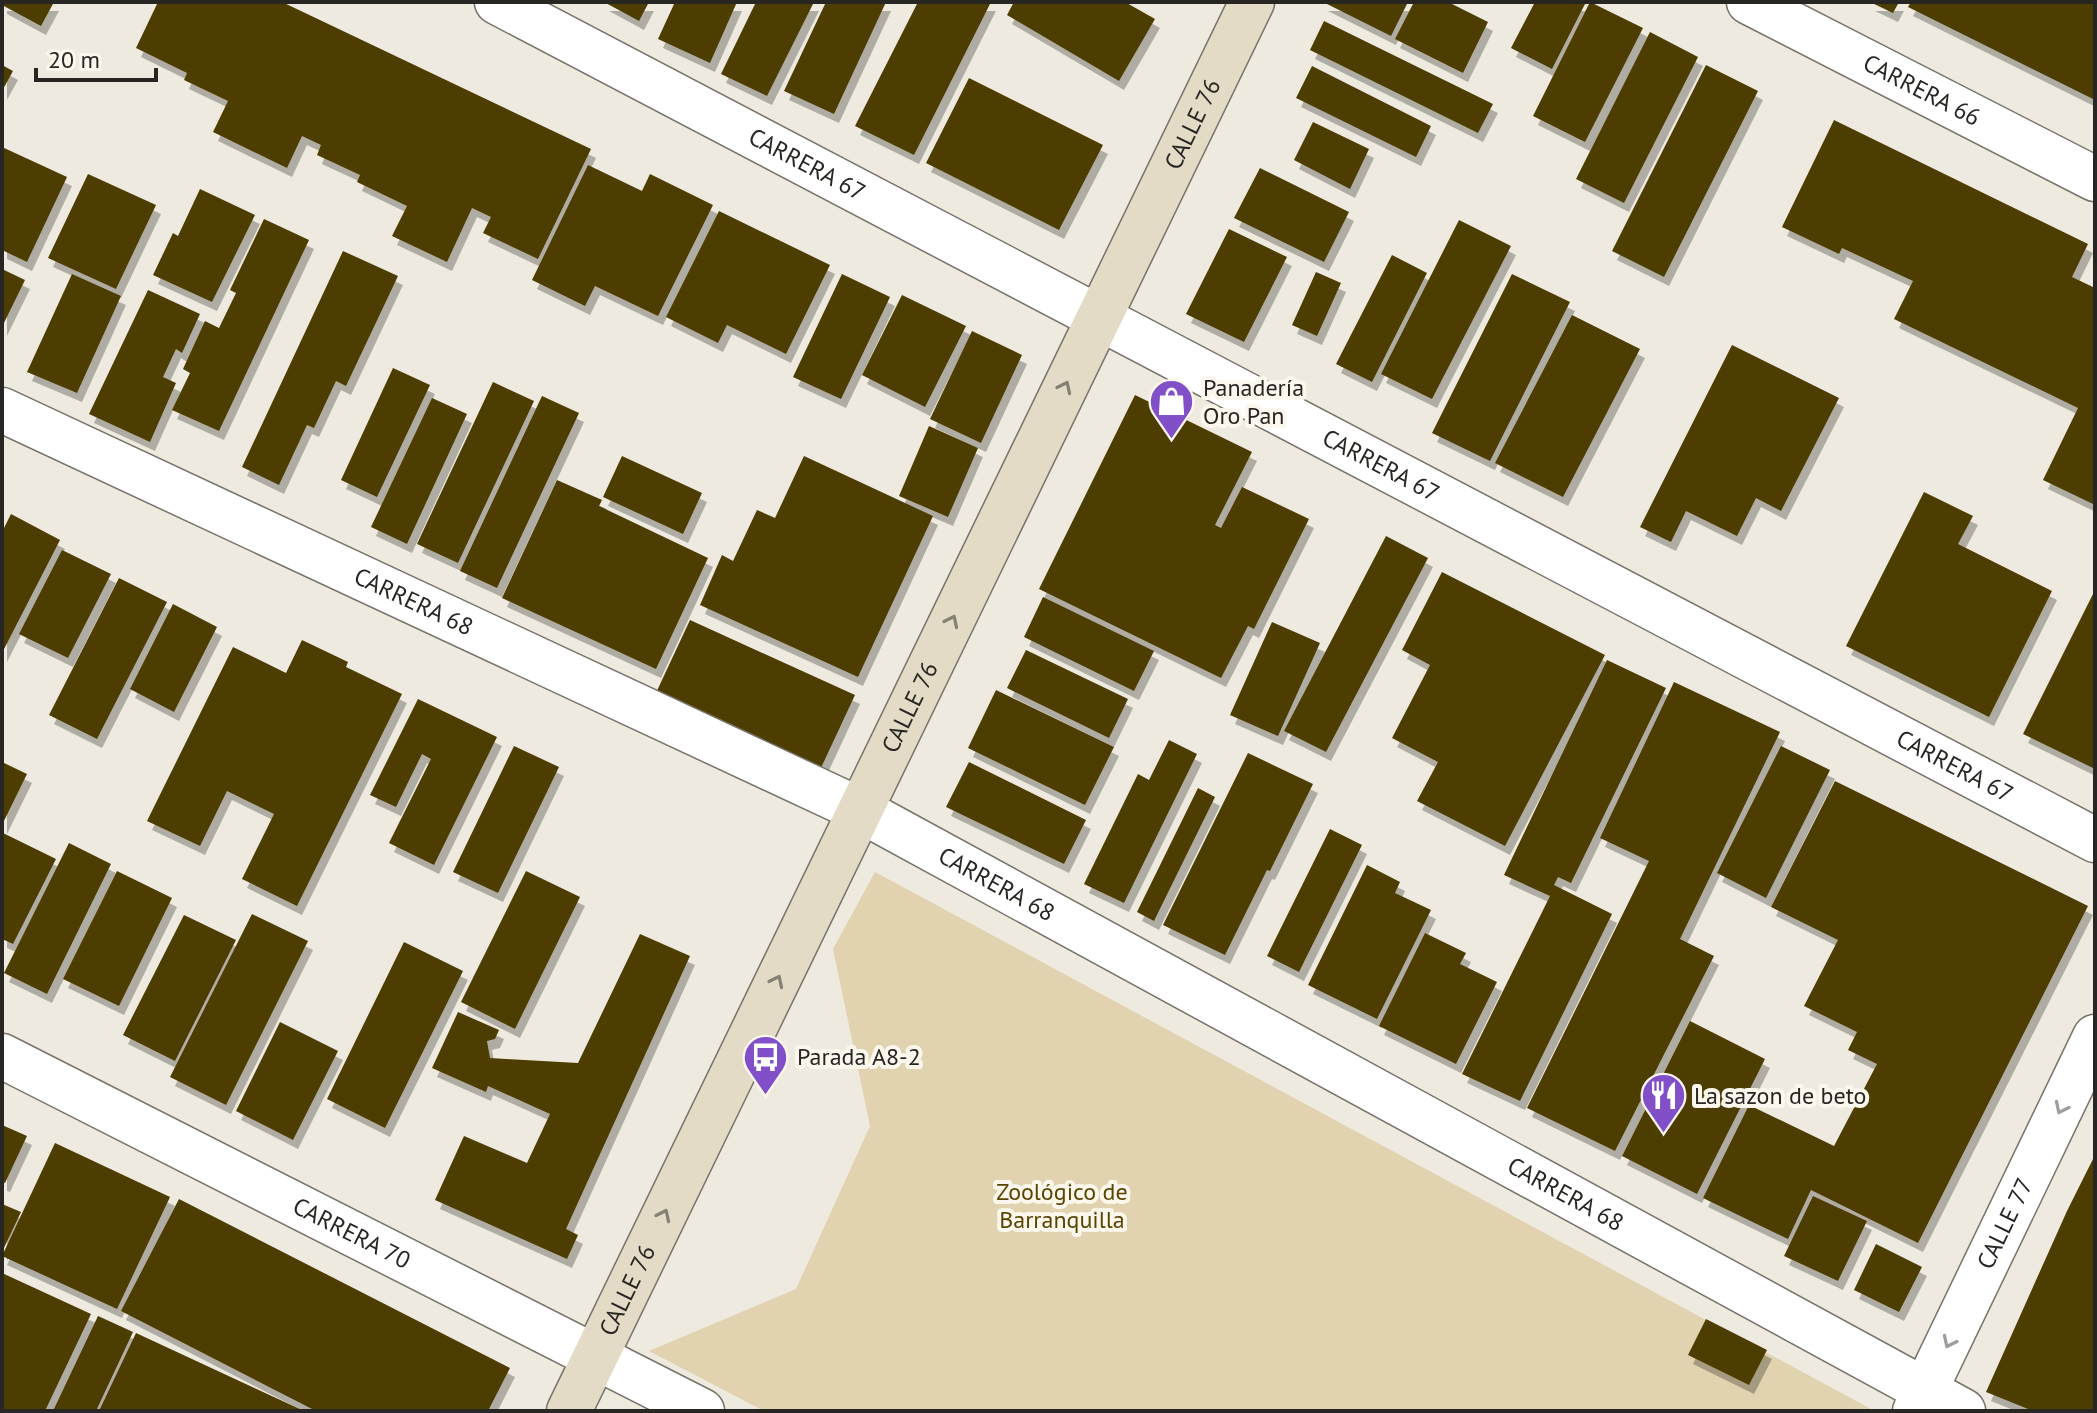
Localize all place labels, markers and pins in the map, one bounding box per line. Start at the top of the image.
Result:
place label: Panadería Oro Pan [1203,372,1304,431]
shop icon: Panadería Oro Pan [1148,378,1196,441]
bus stop icon: Parada A8-2 [742,1033,790,1096]
place label: Parada A8-2 [797,1041,921,1072]
restaurant icon: La sazon de beto [1639,1072,1687,1135]
place label: La sazon de beto [1694,1080,1866,1111]

